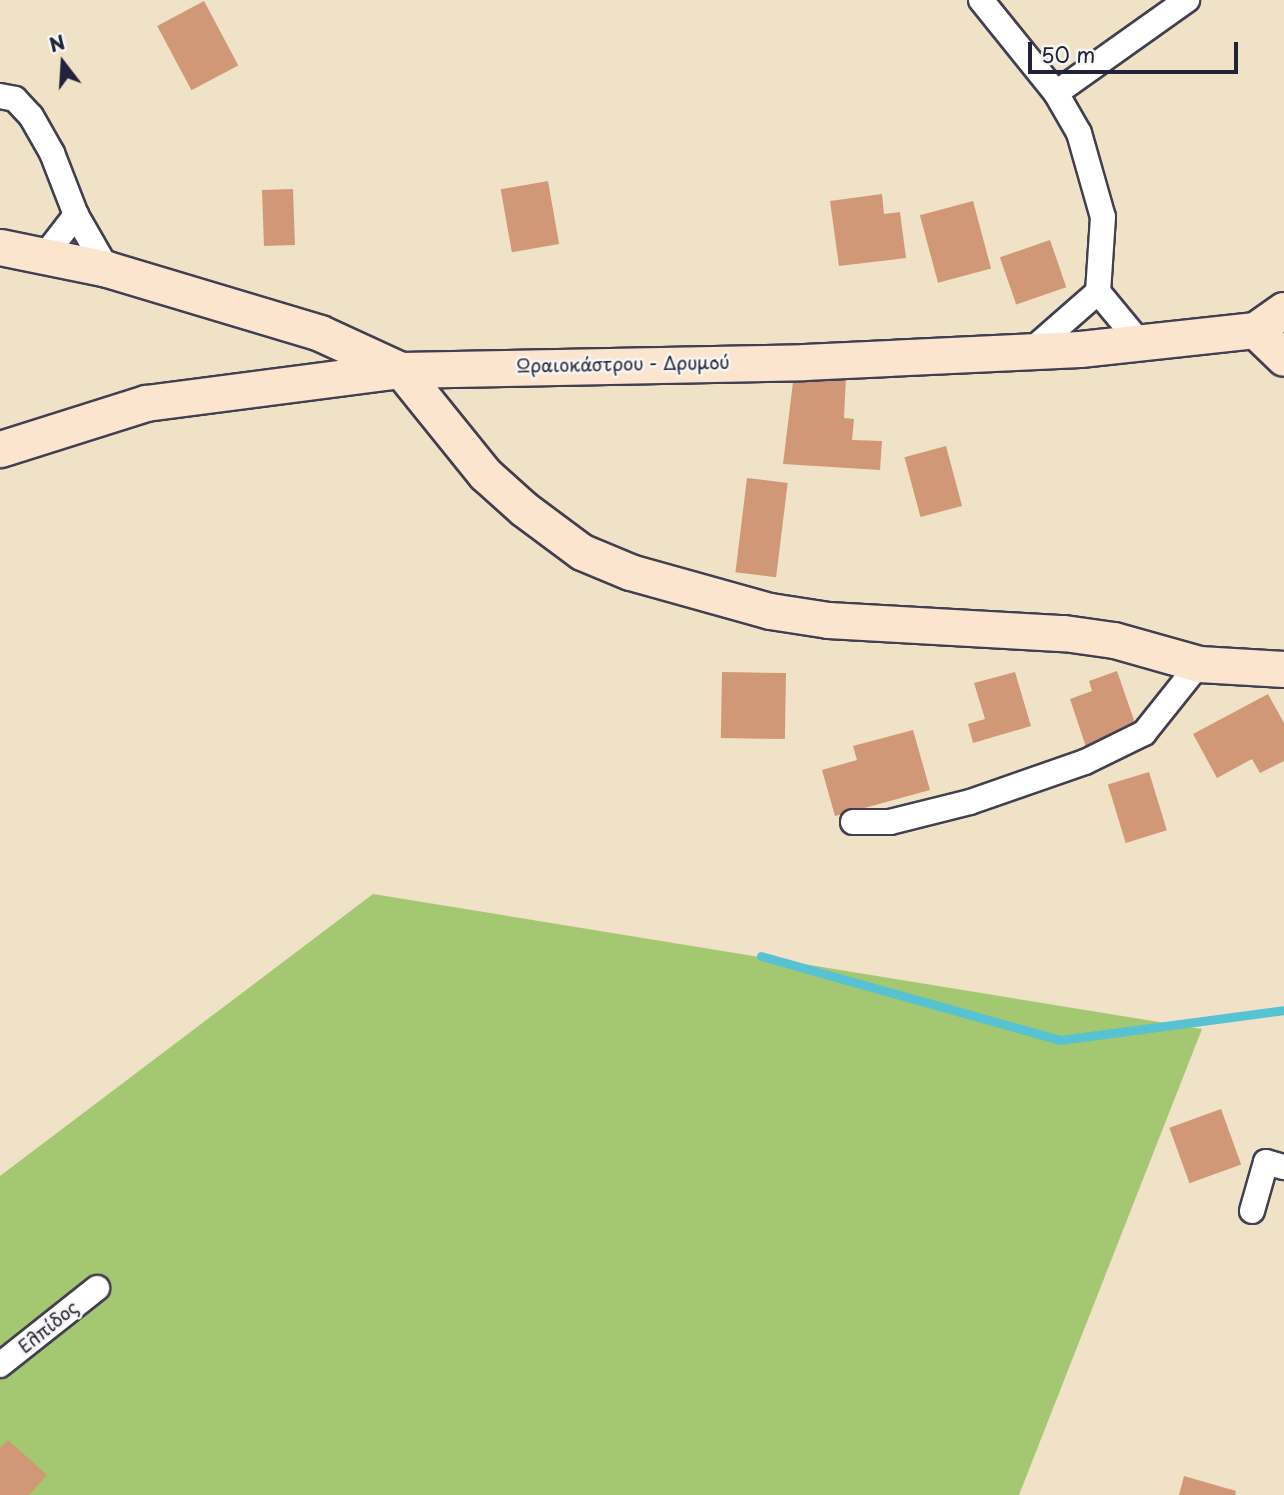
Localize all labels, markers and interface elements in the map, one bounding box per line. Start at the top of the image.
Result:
text: N [46,27,68,59]
north arrow [28,28,98,98]
scale bar [1032,28,1242,72]
text: 50 m [1041,38,1095,70]
street label: Ωραιοκάστρου - Δρυμού [516,351,730,377]
street label: Ελπίδος [14,1296,82,1358]

